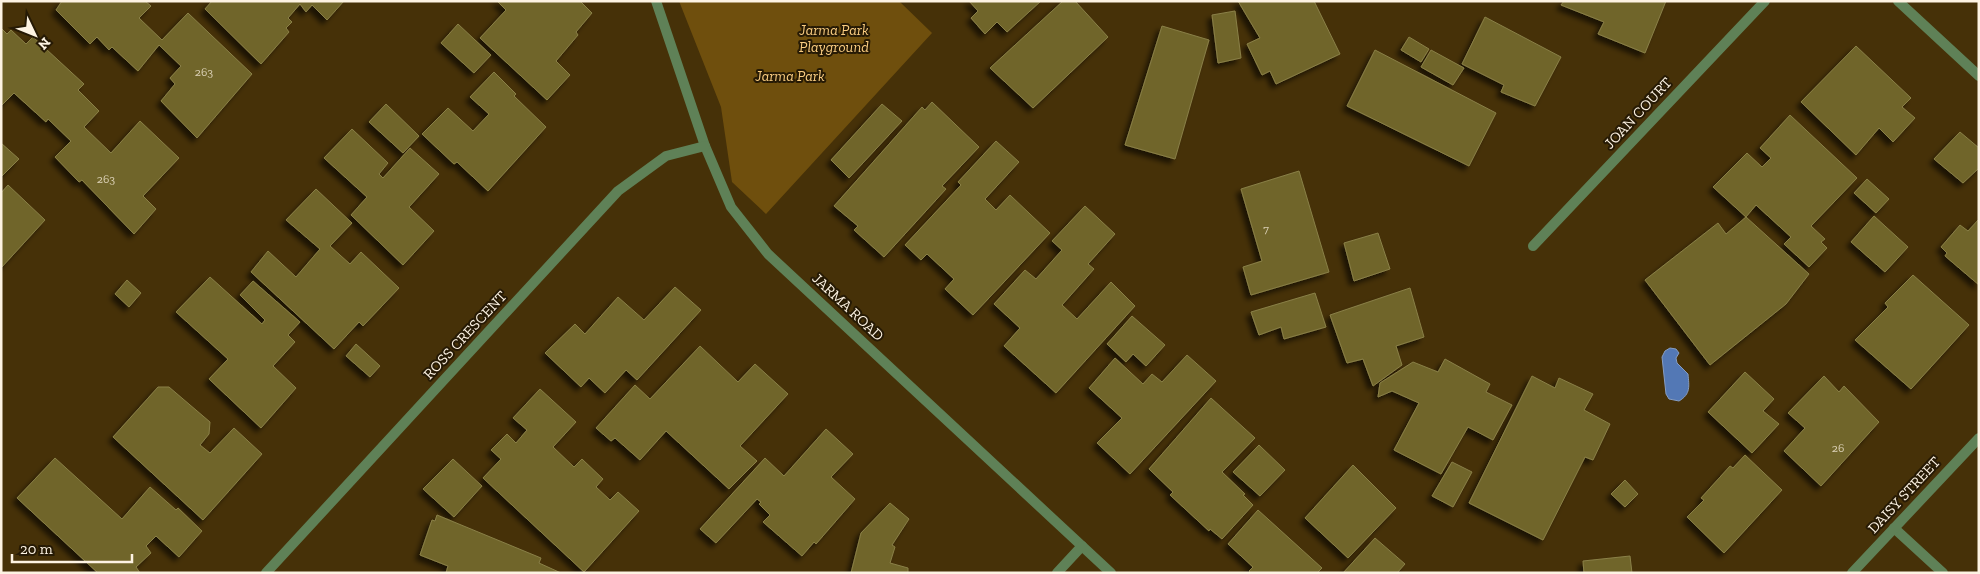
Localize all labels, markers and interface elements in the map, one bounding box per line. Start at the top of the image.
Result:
north arrow [10,10,60,60]
park label: Jarma Park Playground [798,21,869,56]
text: N [34,34,54,53]
house number: 263 [195,65,213,79]
park label: Jarma Park [754,67,825,85]
street label: JOAN COURT [1600,74,1676,152]
house number: 263 [97,172,115,186]
house number: 7 [1263,222,1269,236]
street label: JARMA ROAD [809,269,887,345]
street label: ROSS CRESCENT [420,287,510,383]
house number: 26 [1832,441,1844,455]
street label: DAISY STREET [1864,453,1944,537]
scale bar [12,532,132,564]
text: 20 m [20,540,53,558]

